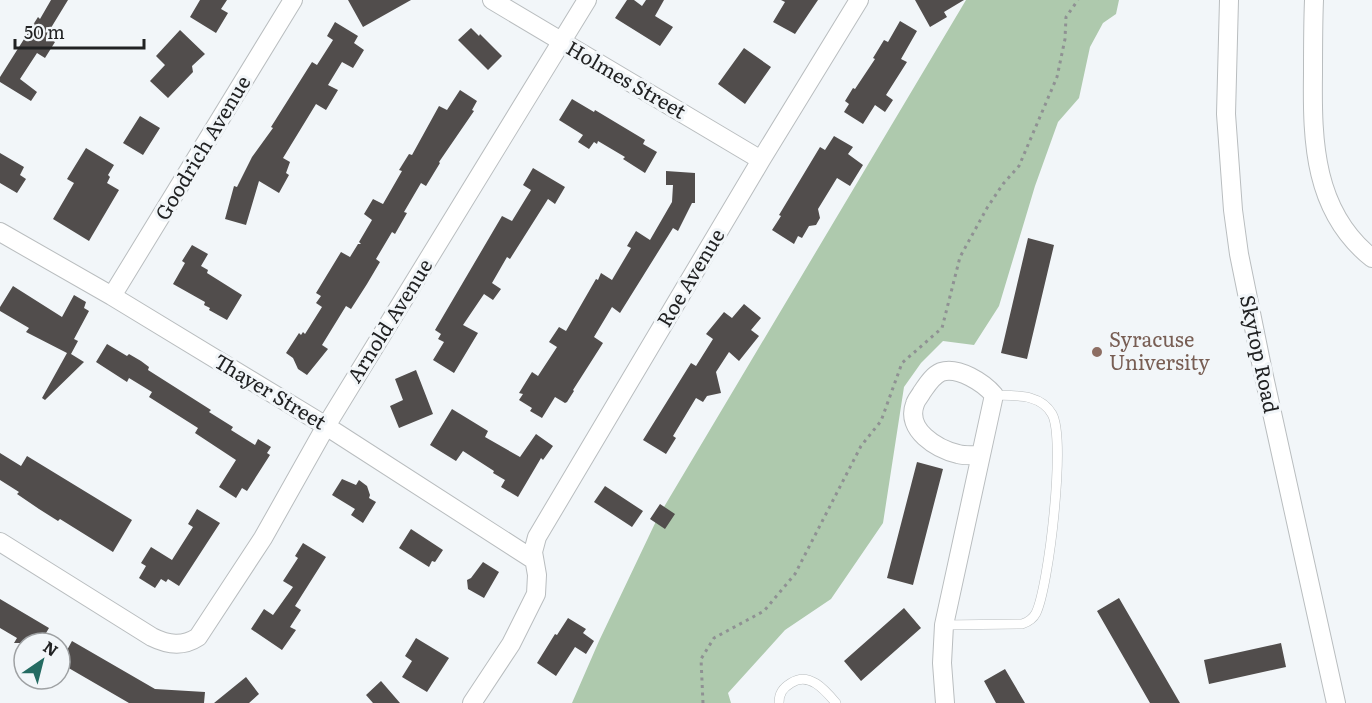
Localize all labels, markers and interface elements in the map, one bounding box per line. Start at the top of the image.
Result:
scale bar [15,12,144,50]
text: 50 m [24,18,65,45]
street label: Holmes Street [561,32,693,125]
street label: Goodrich Avenue [146,69,256,225]
street label: Roe Avenue [648,222,731,332]
street label: Arnold Avenue [338,252,438,388]
street label: Skytop Road [1234,292,1288,415]
place label: Syracuse University [1109,323,1210,376]
street label: Thayer Street [209,345,333,436]
marker: Syracuse University [1090,345,1104,359]
north arrow [12,631,72,691]
text: N [39,634,64,662]

